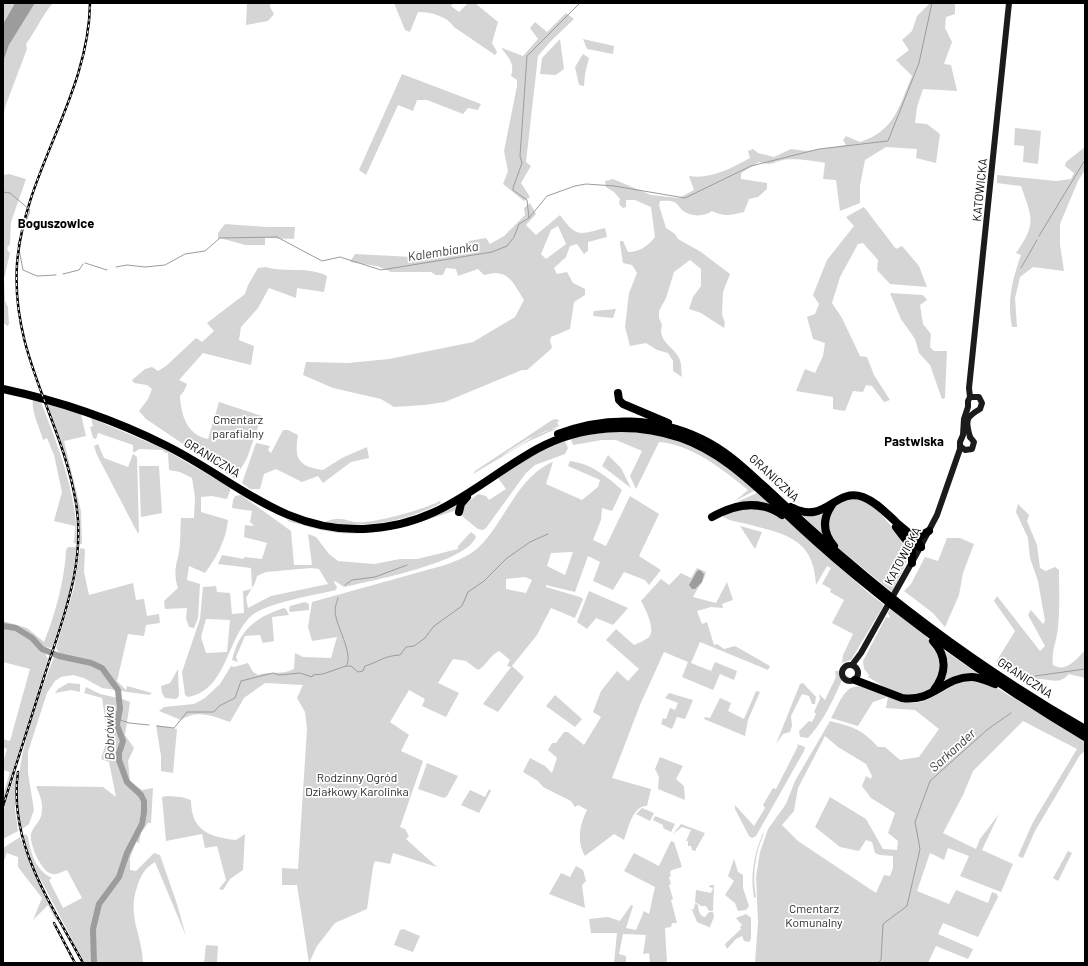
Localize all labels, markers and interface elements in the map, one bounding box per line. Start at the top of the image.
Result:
street label: KATOWICKA [969,158,989,222]
district label: Boguszowice [18,215,94,231]
water label: Kalembianka [407,238,480,264]
park label: Cmentarz parafialny [212,412,264,440]
district label: Pastwiska [884,433,944,449]
street label: GRANICZNA [182,435,243,479]
street label: GRANICZNA [747,451,802,504]
street label: KATOWICKA [881,524,923,587]
street label: GRANICZNA [995,654,1056,700]
water label: Bobrówka [101,705,117,761]
water label: Sarkander [926,725,979,775]
park label: Rodzinny Ogród Działkowy Karolinka [305,770,409,798]
park label: Cmentarz Komunalny [785,901,843,929]

